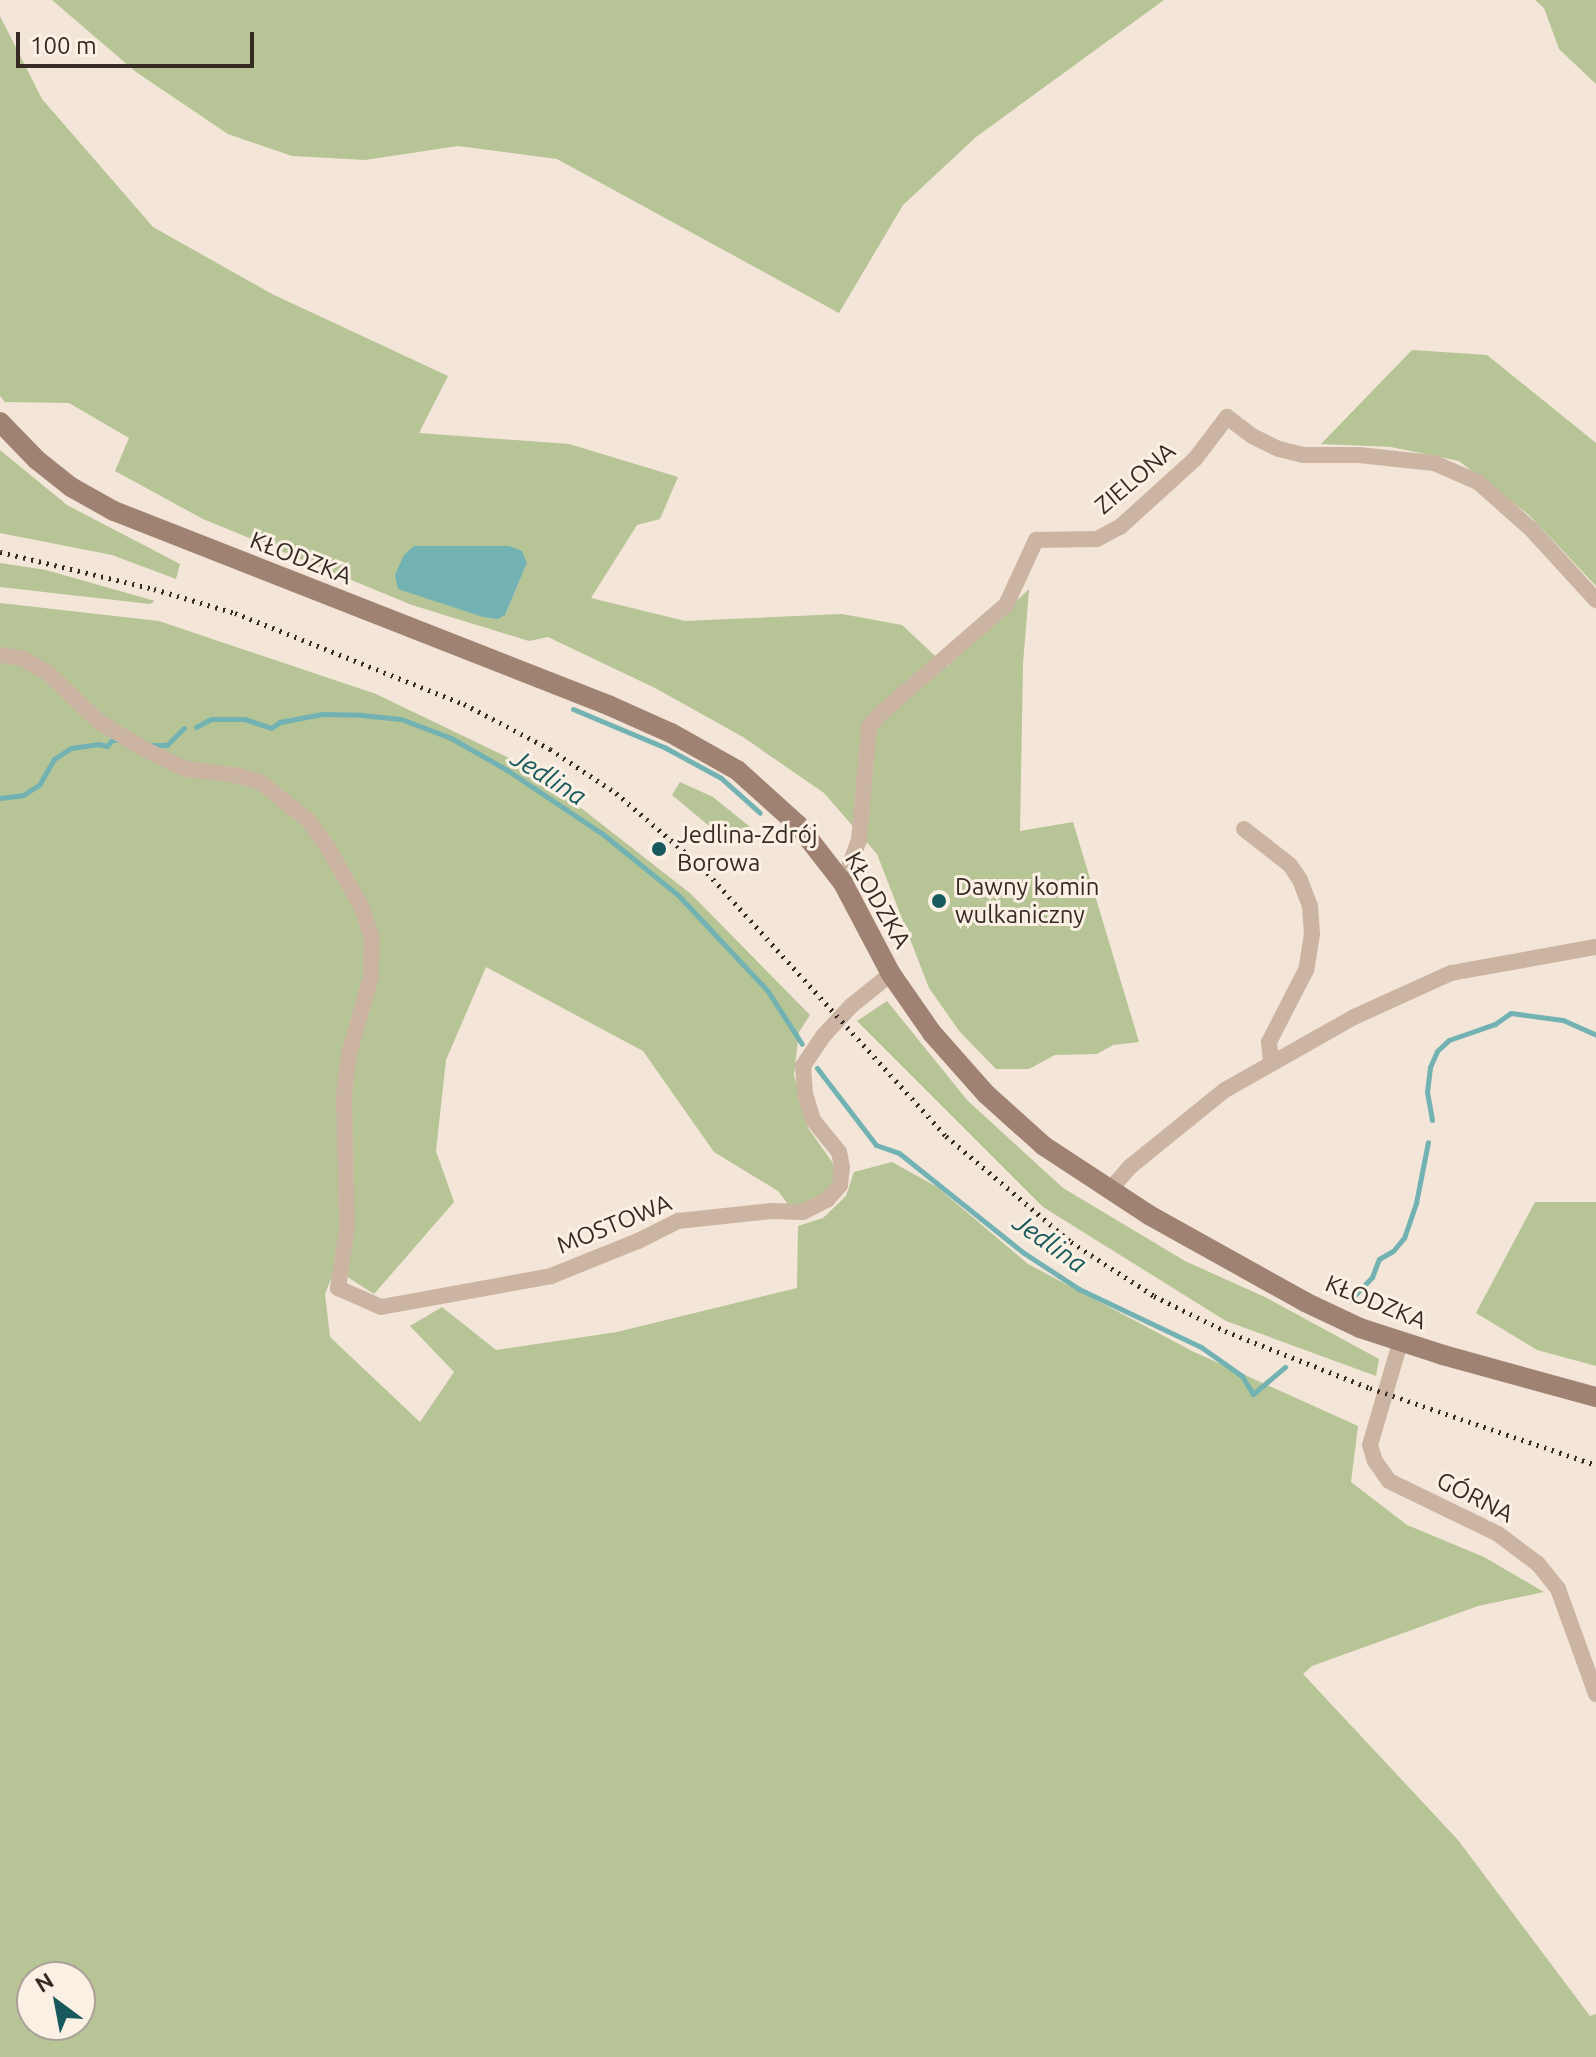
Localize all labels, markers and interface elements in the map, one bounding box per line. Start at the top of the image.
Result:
scale bar [20,16,258,66]
text: 100 m [30,32,97,59]
street label: ZIELONA [1089,436,1181,520]
street label: KŁODZKA [246,525,356,591]
water label: Jedlina [506,742,592,812]
place label: Jedlina-Zdrój Borowa [677,821,818,877]
marker: Jedlina-Zdrój Borowa [648,838,670,860]
street label: KŁODZKA [839,847,917,953]
place label: Dawny komin wulkaniczny [955,873,1099,929]
marker: Dawny komin wulkaniczny [930,892,948,910]
street label: MOSTOWA [552,1188,676,1260]
water label: Jedlina [1007,1207,1093,1279]
street label: KŁODZKA [1321,1269,1431,1335]
street label: GÓRNA [1432,1465,1518,1529]
north arrow [16,1961,96,2041]
text: N [30,1967,58,1997]

